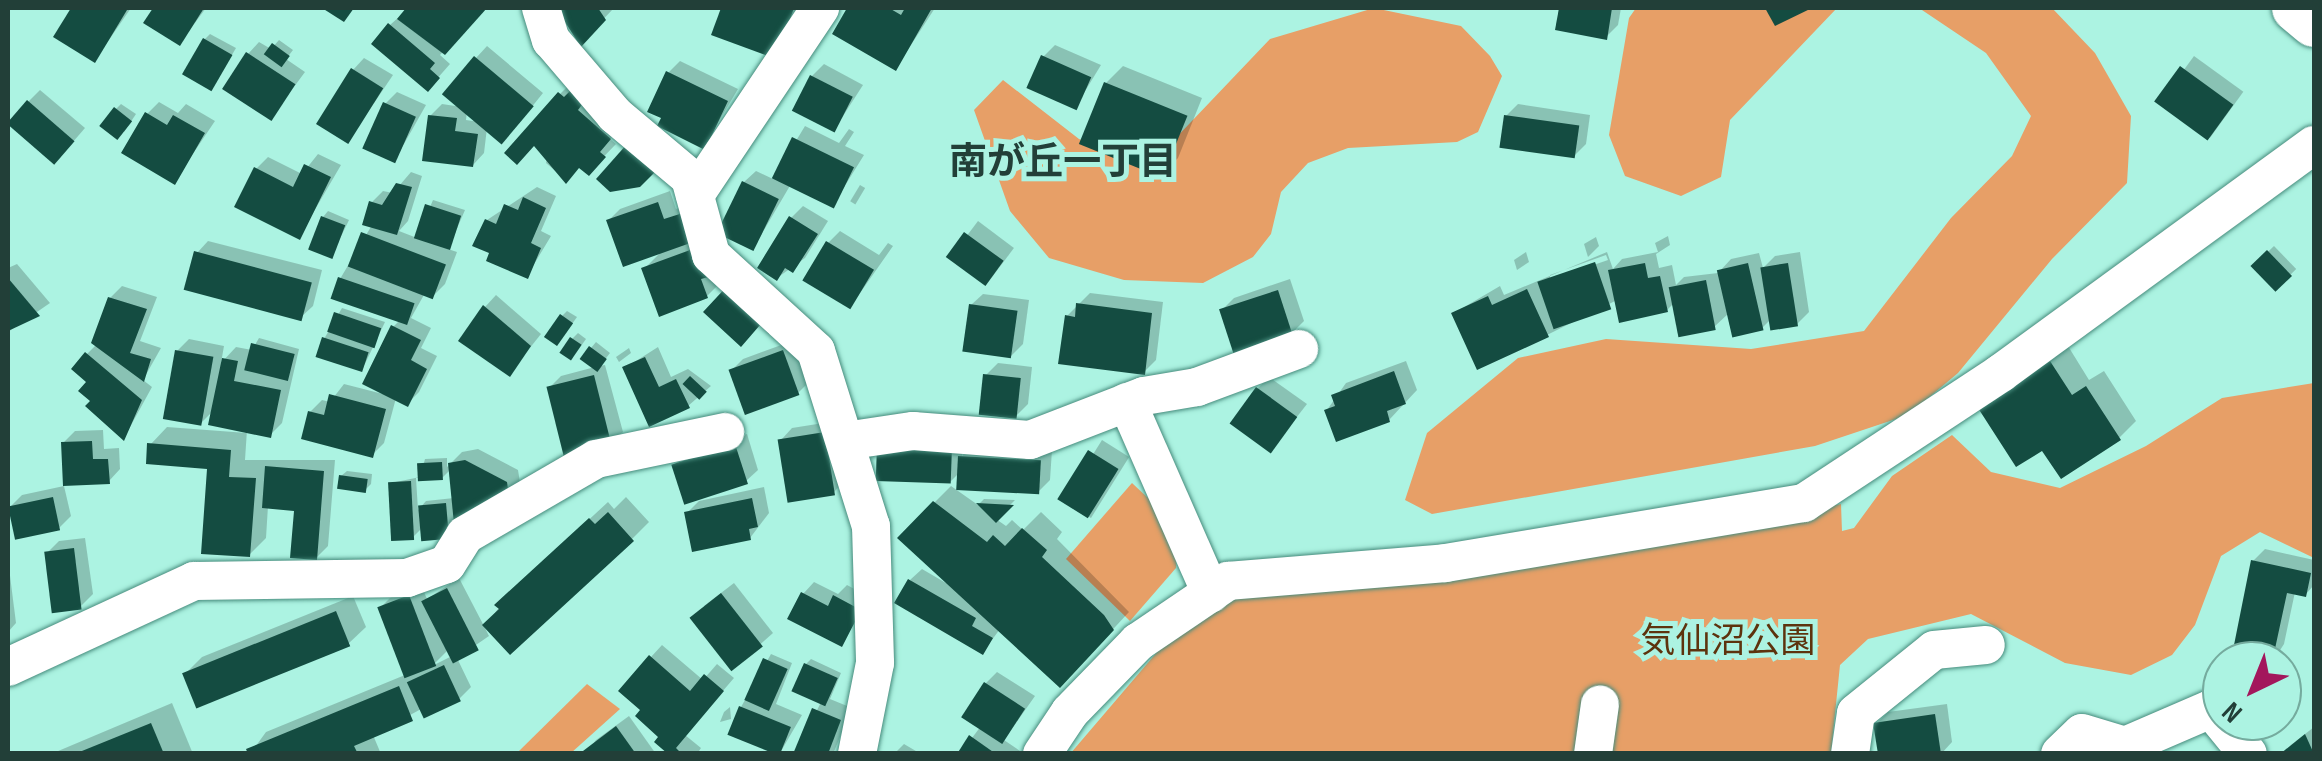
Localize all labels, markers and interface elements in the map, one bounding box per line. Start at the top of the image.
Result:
district label: 南が丘一丁目 [949,140,1177,186]
park label: 気仙沼公園 [1641,621,1815,663]
north arrow [2202,641,2302,741]
text: N [2216,695,2249,729]

